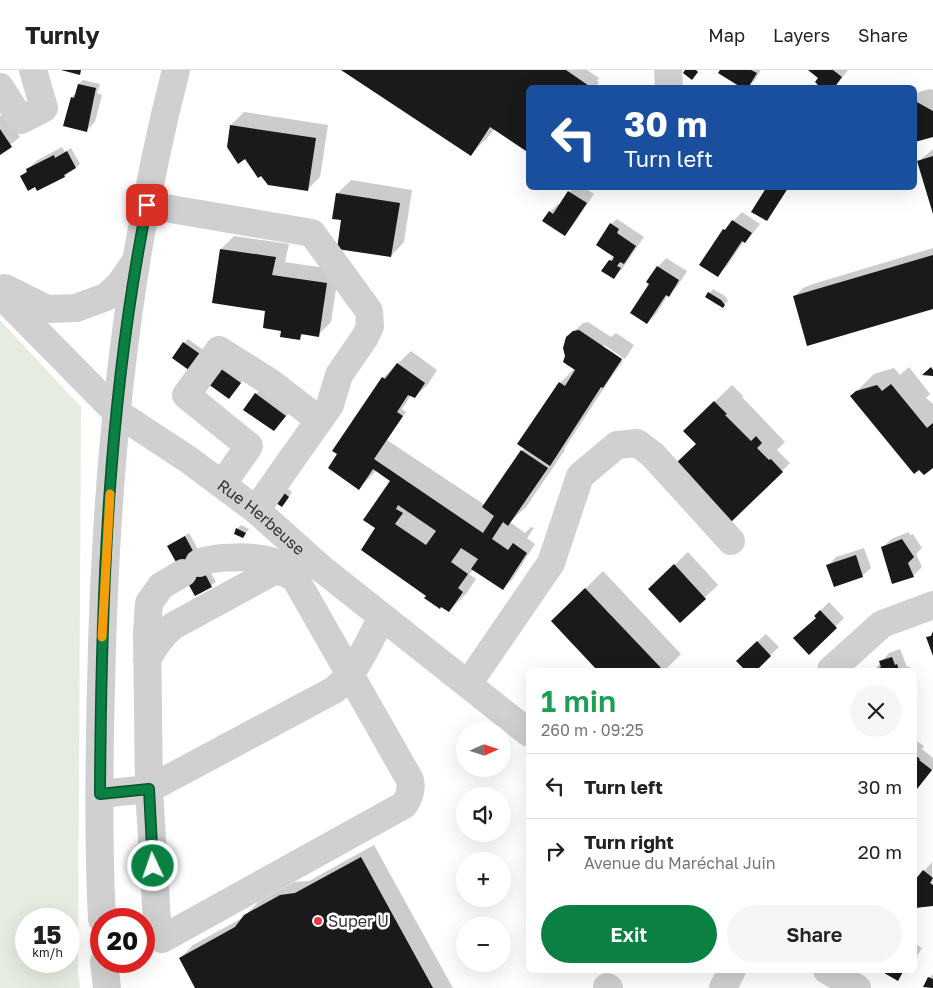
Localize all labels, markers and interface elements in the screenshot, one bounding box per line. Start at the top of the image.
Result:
text: Turnly [25,20,100,49]
text: Map [708,24,745,46]
text: Layers [773,24,830,46]
text: Share [858,24,908,46]
text: 30 m [624,103,707,145]
icon: left [541,105,606,170]
text: Turn left [624,145,713,172]
pin [126,184,168,226]
icon: arrive [133,191,161,219]
street label: Rue Herbeuse [214,475,309,559]
text: 1 min [541,683,616,719]
button: close [850,685,902,737]
text: 260 m · 09:25 [541,720,644,740]
north arrow [456,722,511,778]
map controls [456,722,511,972]
icon: left [541,772,569,800]
text: Turn left [584,775,663,798]
text: 30 m [858,775,902,798]
button: sound [456,787,511,842]
text: Turn right [584,830,674,853]
icon: right [541,837,569,865]
position arrow [126,839,178,891]
text: 20 m [858,840,902,863]
button: + [456,852,511,907]
text: Avenue du Maréchal Juin [584,853,776,873]
button: Exit [541,905,717,963]
button: Share [727,905,902,963]
speed limit sign: 20 [90,908,155,973]
place label: Super U [328,911,389,931]
marker: Super U [312,915,324,927]
button: − [456,917,511,972]
text: 15 [33,919,62,950]
text: km/h [32,945,63,960]

